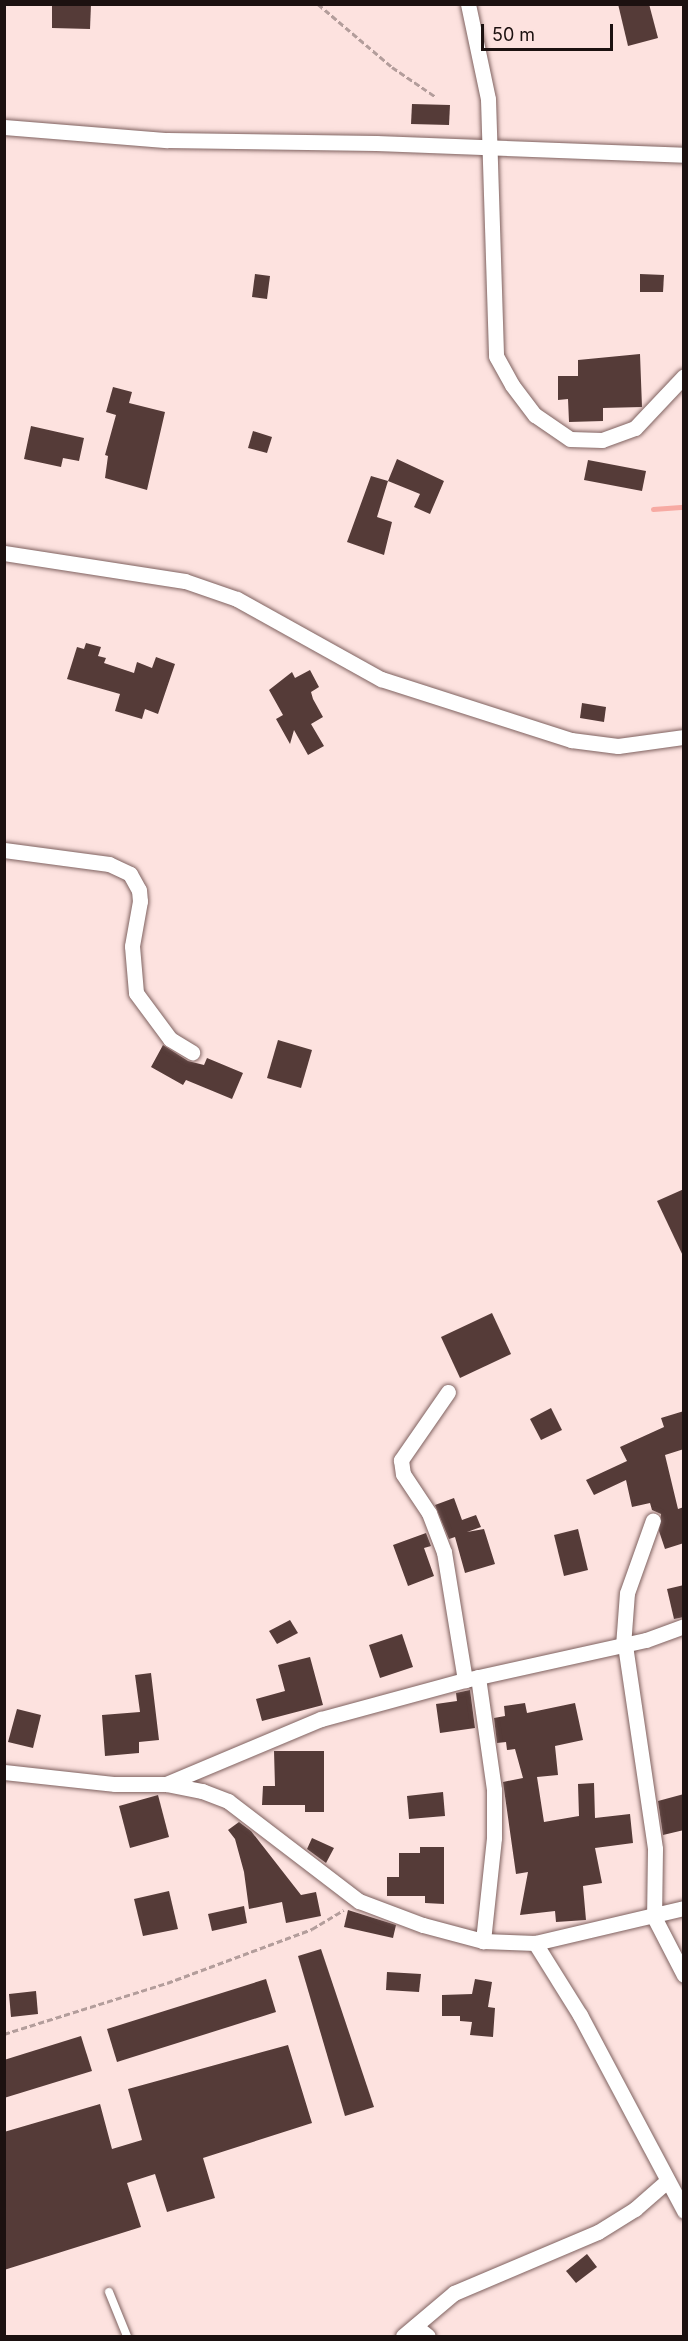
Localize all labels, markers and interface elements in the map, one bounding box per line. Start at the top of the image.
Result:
scale bar [484,12,616,50]
text: 50 m [492,24,535,45]

